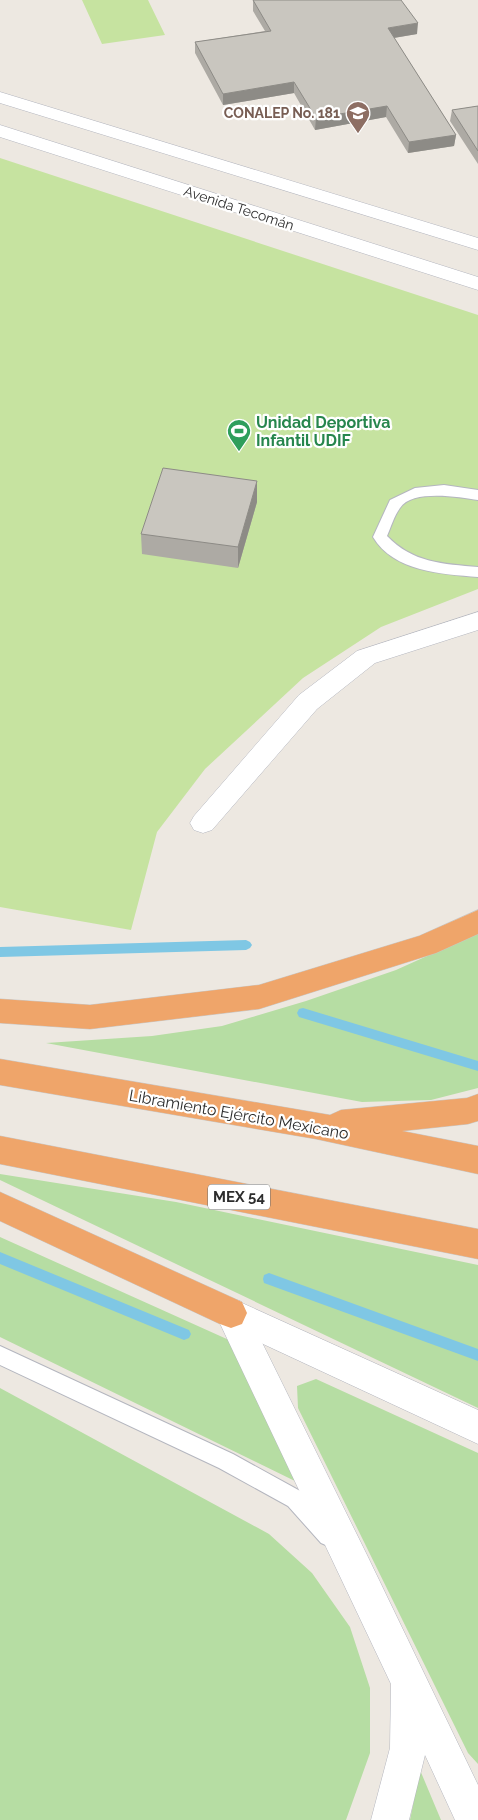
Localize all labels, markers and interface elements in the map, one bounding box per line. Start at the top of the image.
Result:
school or university icon: CONALEP No. 181 [345,100,371,134]
place label: CONALEP No. 181 [224,105,340,121]
street label: Avenida Tecomán [182,183,296,233]
place label: Unidad Deportiva Infantil UDIF [256,413,390,450]
sports icon: Unidad Deportiva Infantil UDIF [226,418,252,452]
street label: Libramiento Ejército Mexicano [128,1086,350,1143]
road number: MEX 54 [208,1184,270,1210]

